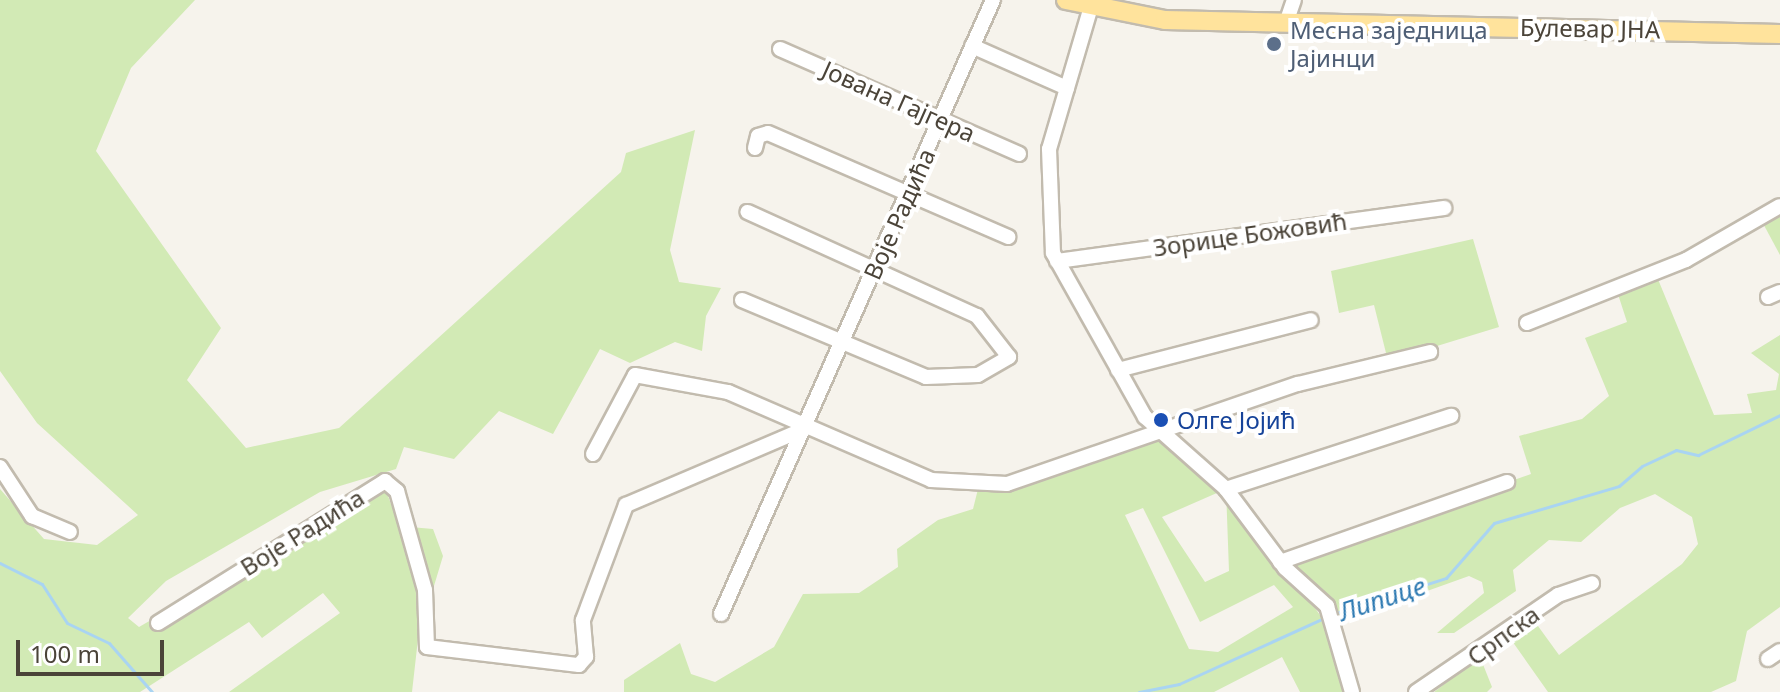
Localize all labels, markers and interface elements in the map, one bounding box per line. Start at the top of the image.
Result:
street label: Булевар ЈНА [1520,12,1660,44]
place label: Месна заједница Јајинци [1290,16,1488,72]
marker: Месна заједница Јајинци [1265,35,1283,53]
street label: Јована Гајгера [818,54,980,148]
street label: Воје Радића [857,144,941,284]
street label: Зорице Божовић [1151,206,1349,262]
place label: Олге Јојић [1177,406,1296,434]
marker: Олге Јојић [1152,411,1170,429]
street label: Воје Радића [235,483,369,581]
water label: Липице [1334,570,1430,628]
street label: Српска [1461,599,1545,671]
scale bar [20,624,168,674]
text: 100 m [30,637,100,670]

